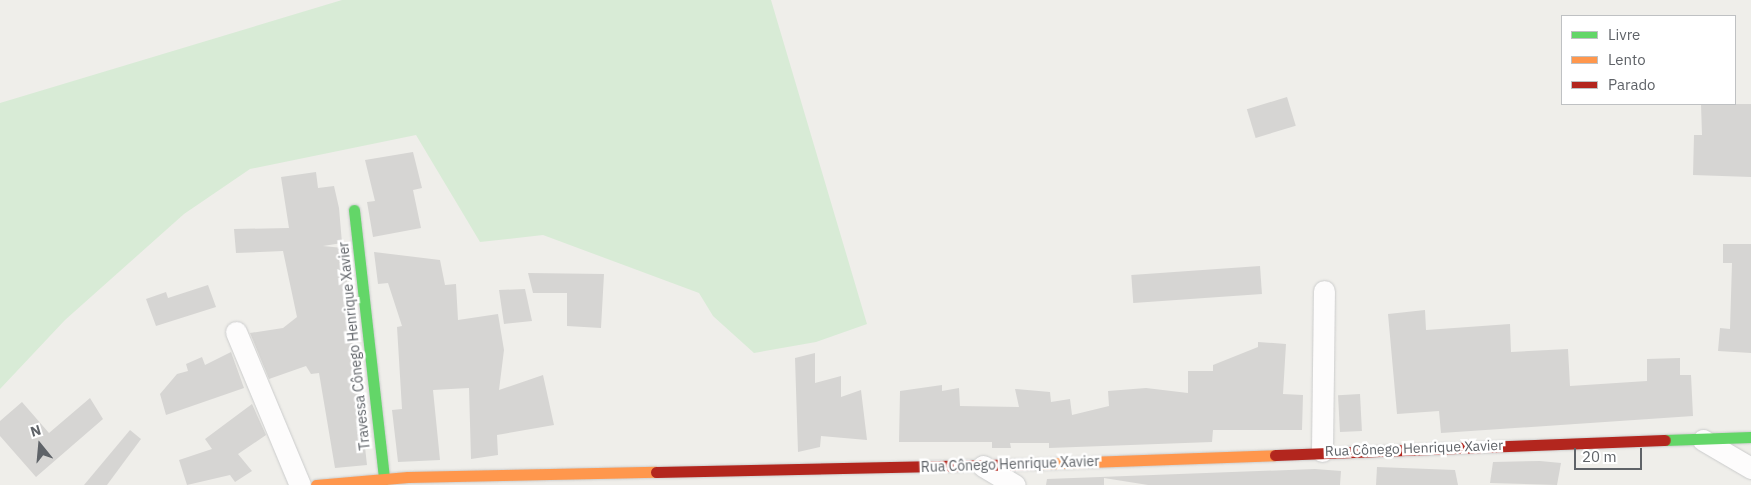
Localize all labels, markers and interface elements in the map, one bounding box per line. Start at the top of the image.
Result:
legend [1561,15,1736,105]
text: Livre [1608,25,1640,44]
text: Lento [1608,50,1646,69]
text: Parado [1608,75,1656,94]
street label: Travessa Cônego Henrique Xavier [335,241,373,451]
north arrow [15,420,65,470]
text: N [28,421,43,441]
street label: Rua Cônego Henrique Xavier [1324,436,1504,460]
scale bar [1576,438,1644,470]
text: 20 m [1582,447,1617,466]
street label: Rua Cônego Henrique Xavier [920,452,1100,476]

